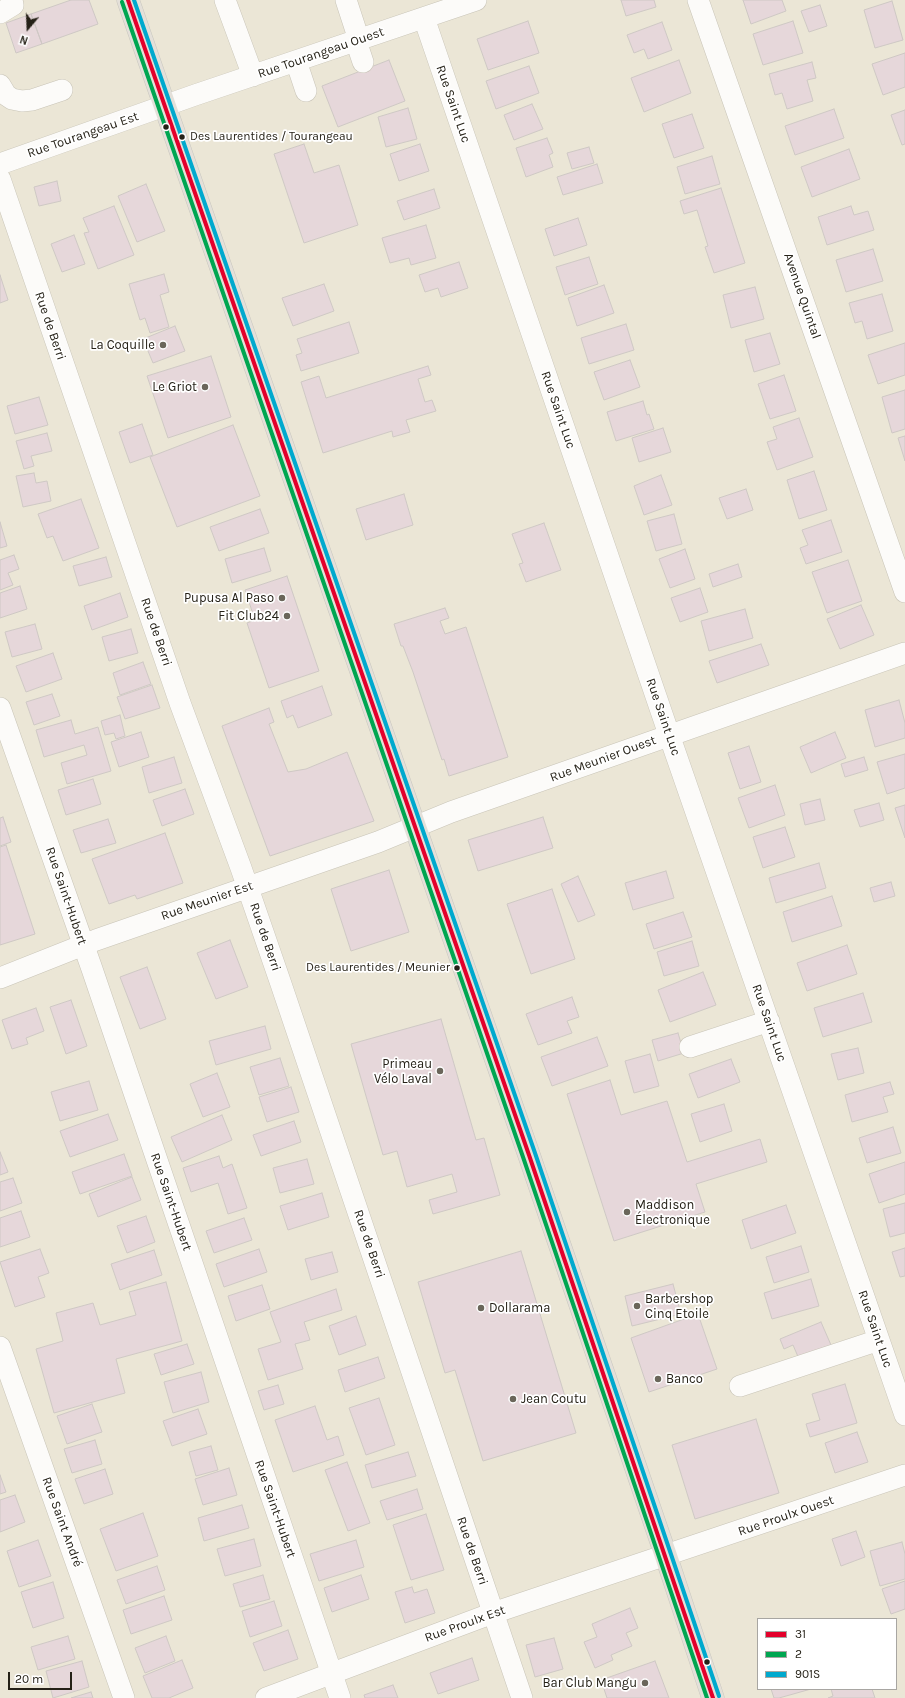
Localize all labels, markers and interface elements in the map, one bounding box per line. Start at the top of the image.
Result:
north arrow [8,8,48,48]
street label: Rue Tourangeau Ouest [256,24,386,82]
text: N [18,32,30,47]
street label: Rue Saint Luc [432,63,474,145]
street label: Rue Tourangeau Est [25,109,141,161]
unlabelled marker [161,122,171,132]
place label: Des Laurentides / Tourangeau [190,130,353,144]
marker: Des Laurentides / Tourangeau [177,132,187,142]
street label: Avenue Quintal [780,251,824,341]
street label: Rue de Berri [31,290,69,362]
place label: La Coquille [90,337,155,353]
marker: La Coquille [158,340,168,350]
street label: Rue Saint Luc [537,369,579,451]
place label: Le Griot [152,379,197,395]
marker: Le Griot [200,382,210,392]
place label: Pupusa Al Paso [184,590,274,606]
marker: Pupusa Al Paso [277,593,287,603]
street label: Rue de Berri [137,596,175,668]
place label: Fit Club24 [218,608,279,624]
marker: Fit Club24 [282,611,292,621]
street label: Rue Saint Luc [642,676,684,758]
street label: Rue Meunier Ouest [548,733,658,785]
street label: Rue Saint-Hubert [42,845,90,947]
street label: Rue Meunier Est [159,878,255,924]
street label: Rue de Berri [246,901,284,973]
place label: Des Laurentides / Meunier [306,961,450,975]
marker: Des Laurentides / Meunier [452,963,462,973]
street label: Rue Saint Luc [748,982,790,1064]
place label: Primeau Vélo Laval [374,1056,432,1087]
marker: Primeau Vélo Laval [435,1066,445,1076]
street label: Rue Saint-Hubert [147,1151,195,1253]
place label: Maddison Électronique [635,1197,710,1228]
marker: Maddison Électronique [622,1207,632,1217]
street label: Rue de Berri [350,1208,388,1280]
street label: Rue Saint Luc [854,1288,896,1370]
place label: Barbershop Cinq Etoile [645,1291,713,1322]
place label: Dollarama [489,1300,550,1316]
marker: Barbershop Cinq Etoile [632,1301,642,1311]
marker: Dollarama [476,1303,486,1313]
place label: Banco [666,1371,703,1387]
marker: Banco [653,1374,663,1384]
place label: Jean Coutu [521,1391,587,1407]
marker: Jean Coutu [508,1394,518,1404]
street label: Rue Saint-Hubert [251,1458,299,1560]
street label: Rue Saint André [38,1475,86,1569]
street label: Rue Proulx Ouest [736,1492,836,1540]
street label: Rue de Berri [453,1515,491,1587]
street label: Rue Proulx Est [422,1602,508,1646]
legend [757,1618,897,1690]
text: 31 [795,1627,806,1641]
text: 2 [795,1647,802,1661]
unlabelled marker [702,1657,712,1667]
scale bar [10,1664,74,1690]
text: 901S [795,1667,820,1681]
text: 20 m [15,1672,43,1686]
place label: Bar Club Mangu [542,1675,637,1691]
marker: Bar Club Mangu [640,1678,650,1688]

